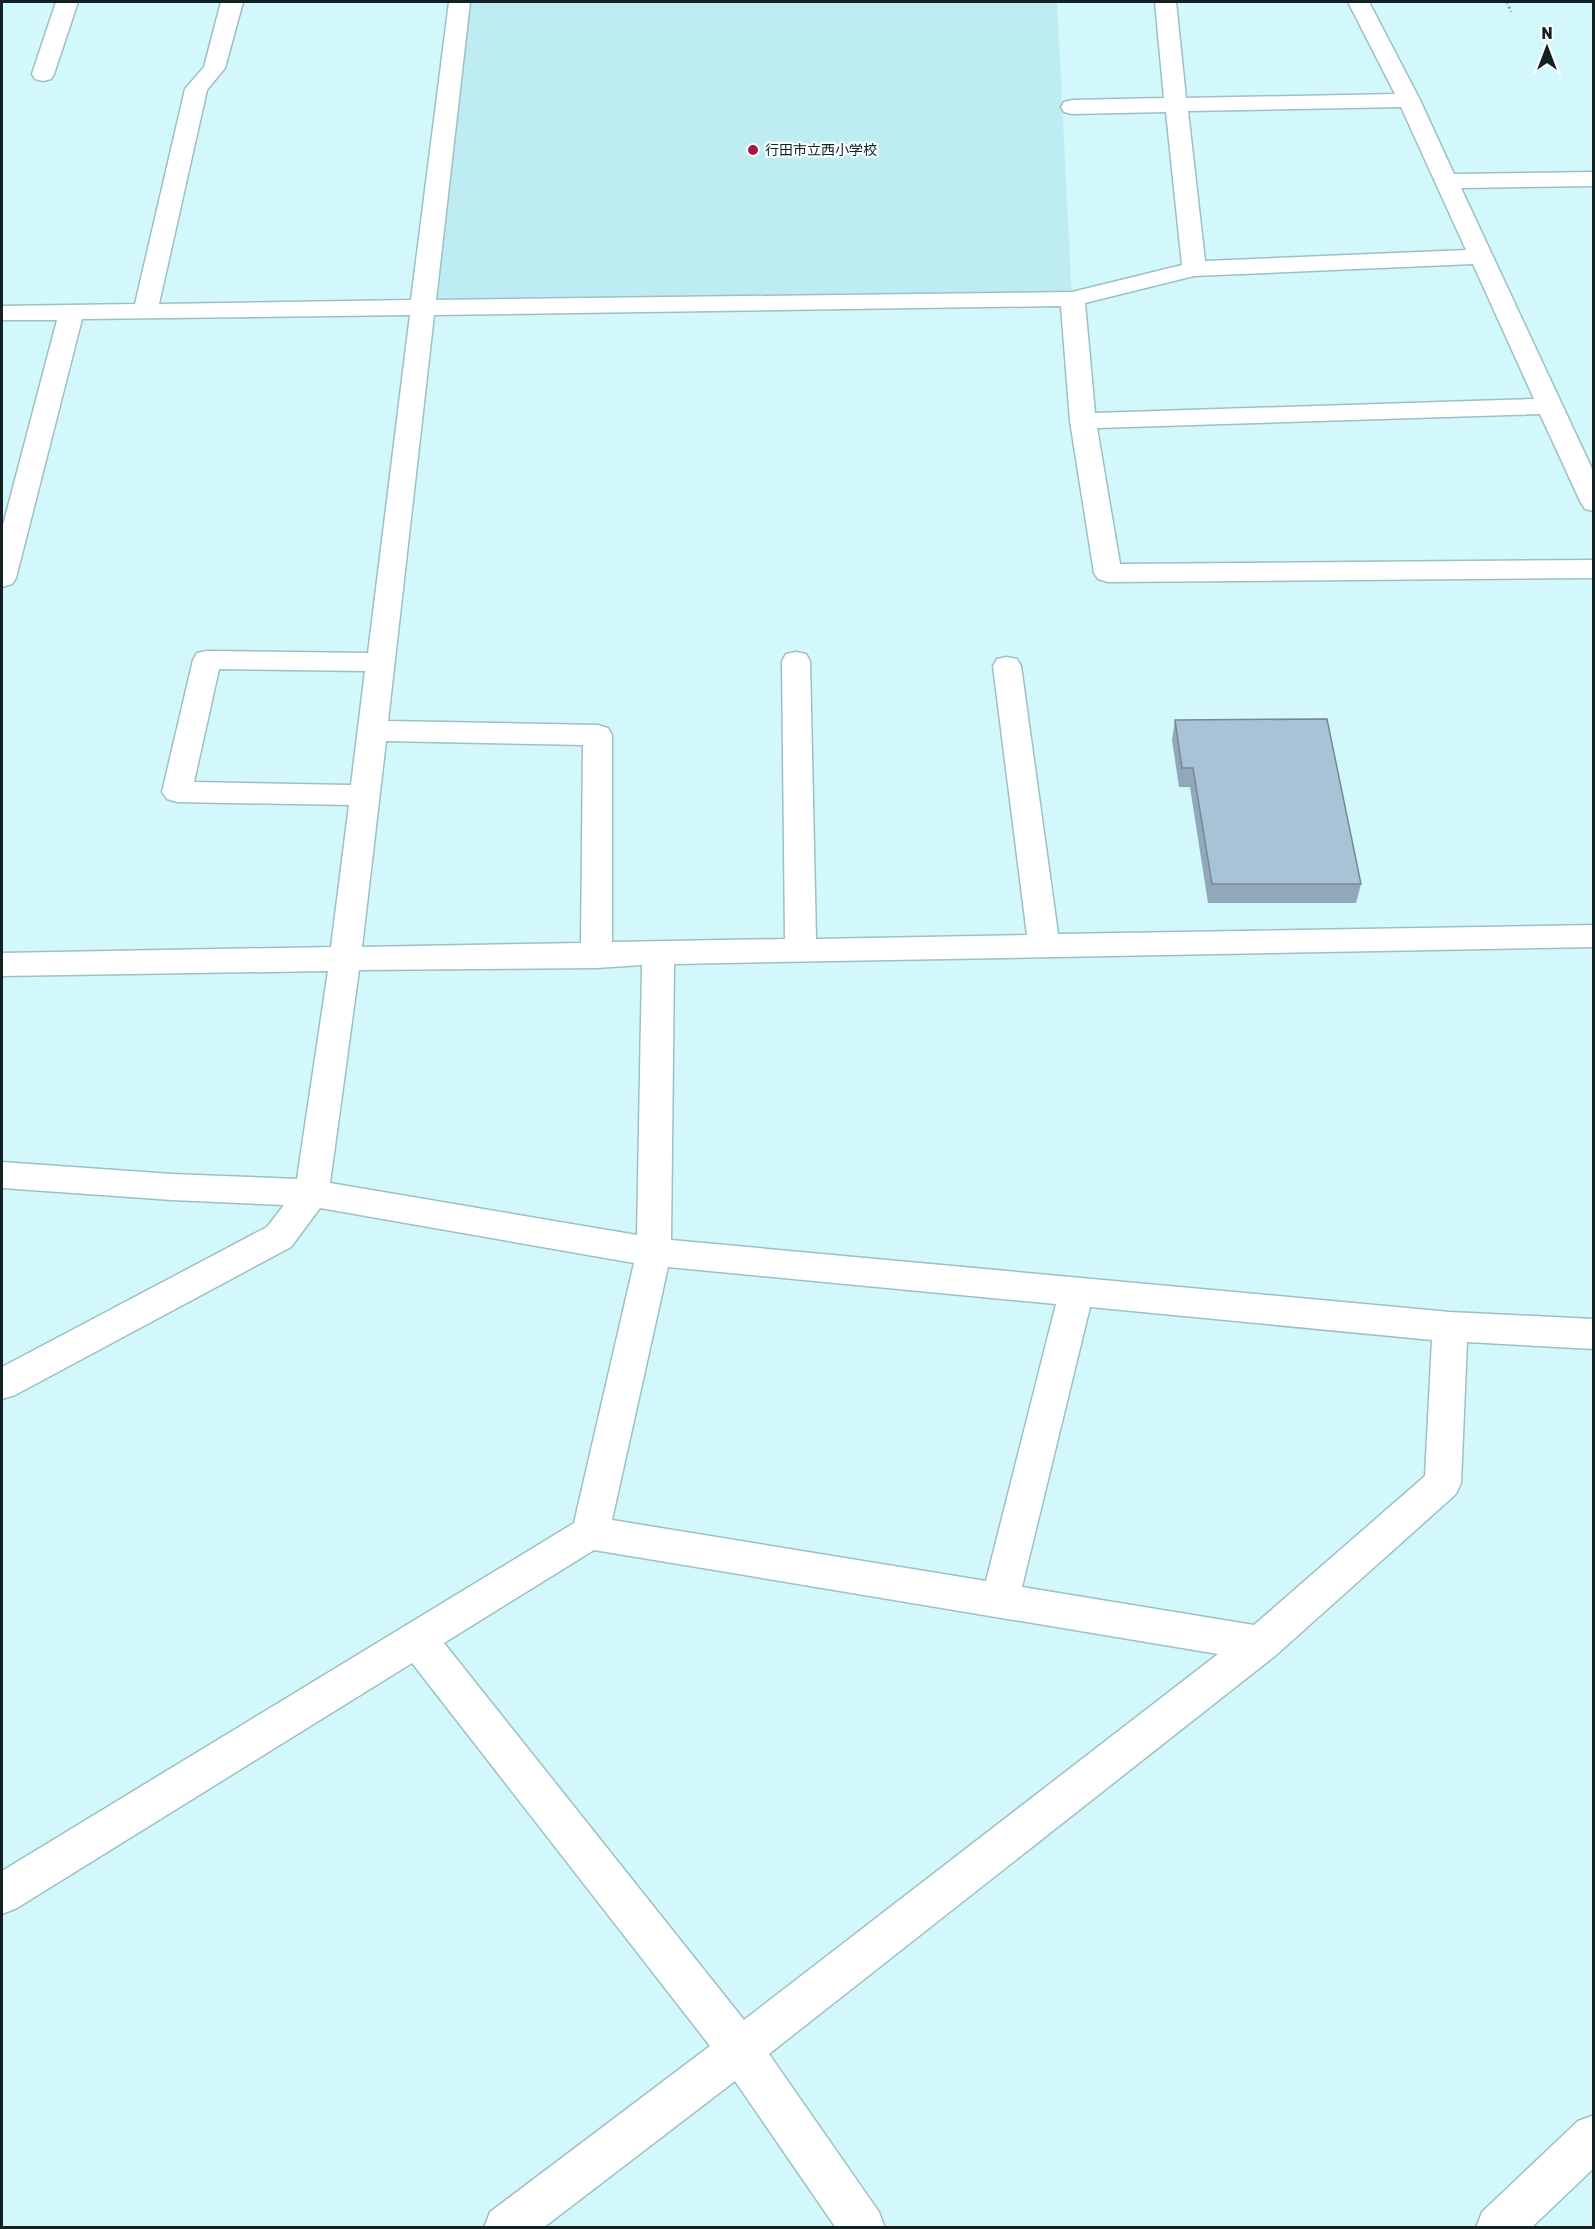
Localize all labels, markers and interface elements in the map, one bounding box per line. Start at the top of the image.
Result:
north arrow [1517,18,1577,78]
text: N [1541,24,1553,43]
place label: 行田市立西小学校 [765,142,877,159]
marker: 行田市立西小学校 [746,143,760,157]

